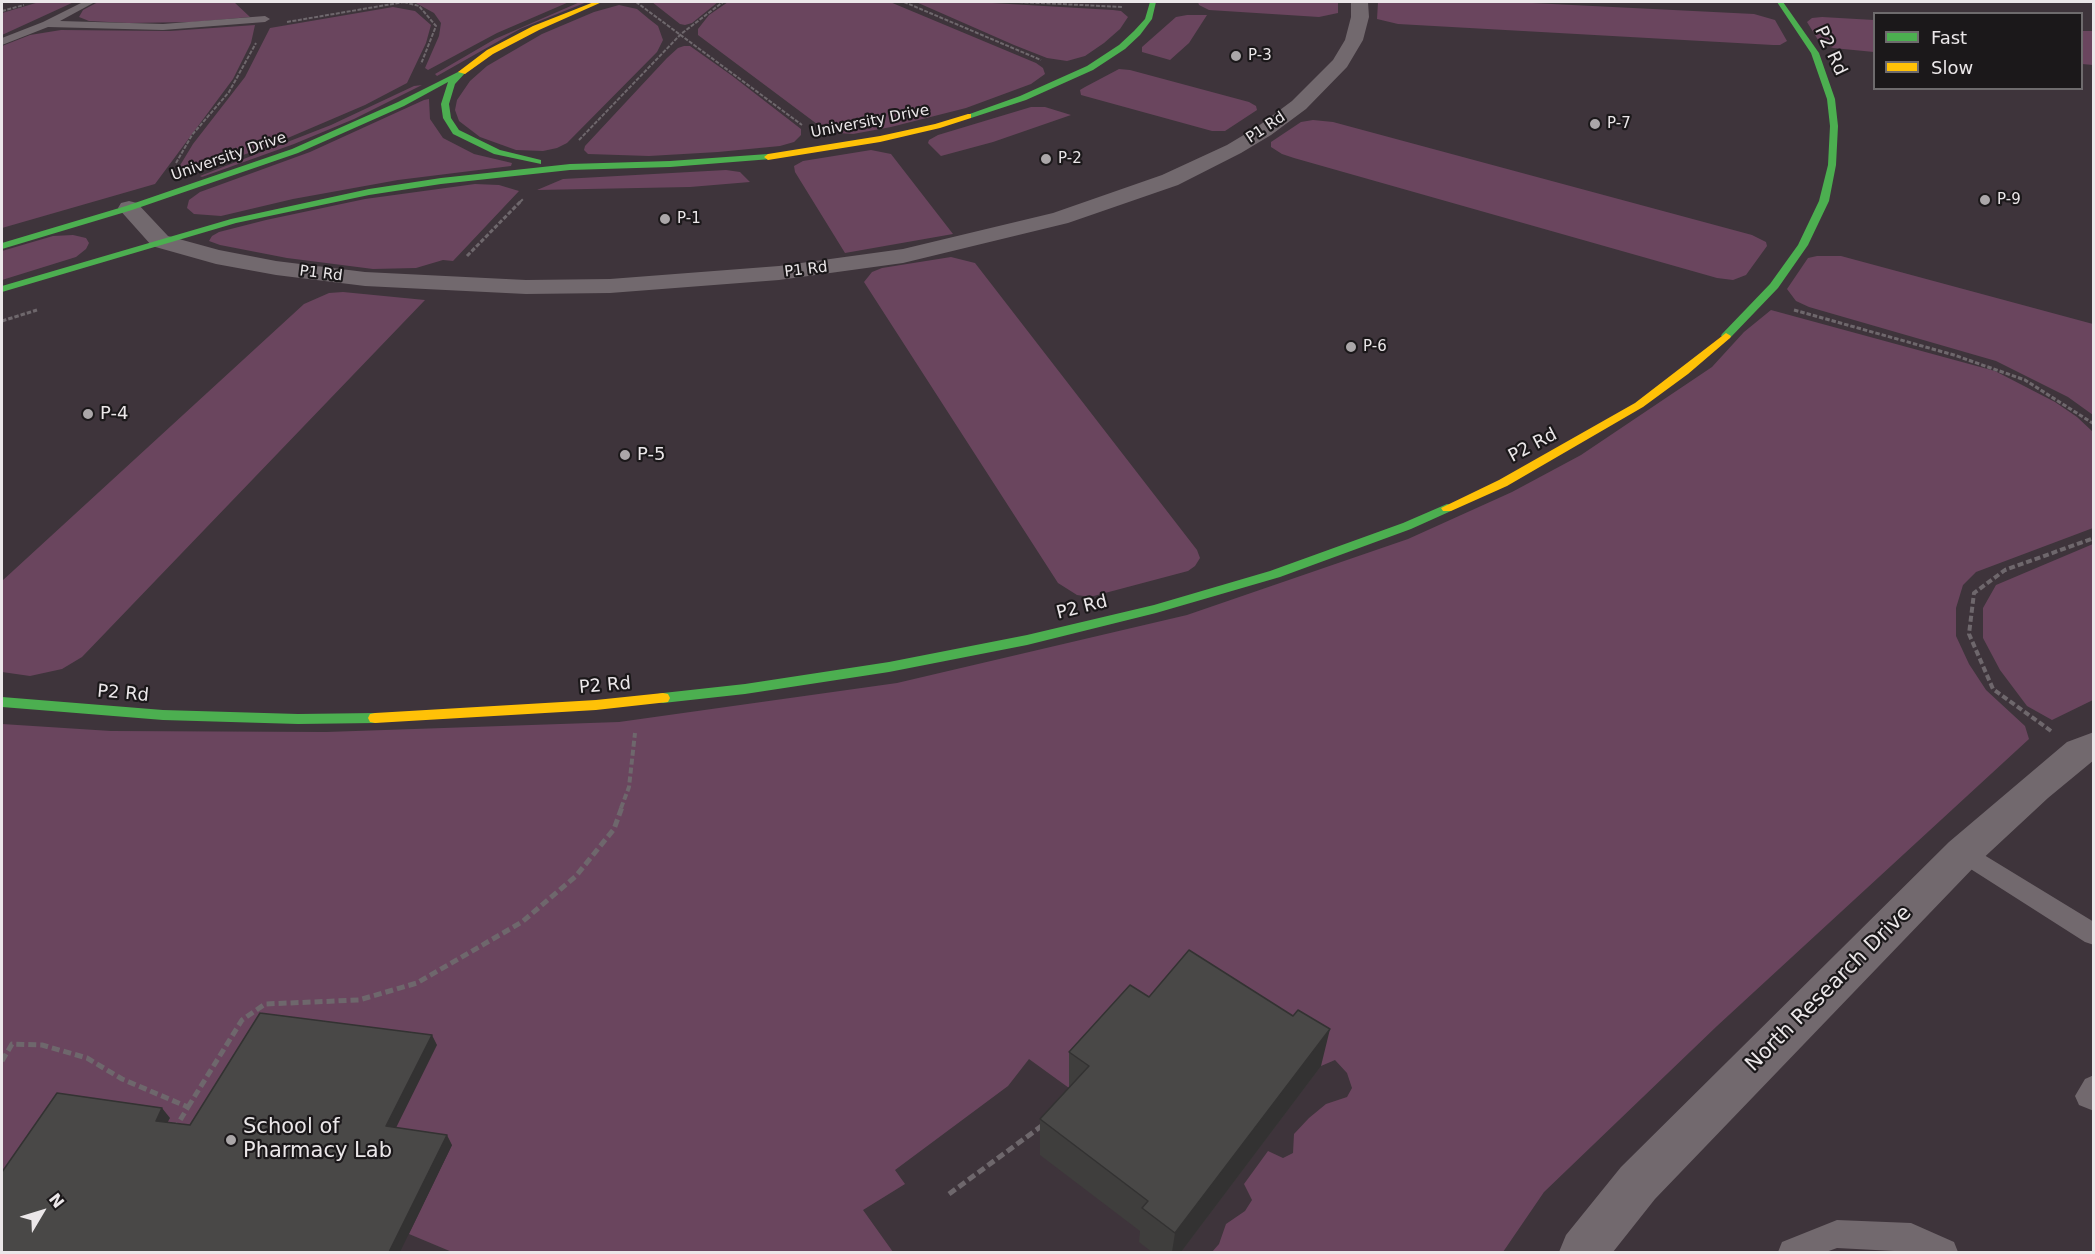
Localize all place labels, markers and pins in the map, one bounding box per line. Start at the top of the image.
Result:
place label: P-3 [1248,47,1272,65]
marker: P-3 [1229,49,1243,63]
place label: P-7 [1607,115,1631,133]
marker: P-7 [1588,117,1602,131]
place label: P-2 [1058,150,1082,168]
marker: P-2 [1039,152,1053,166]
place label: P-9 [1997,191,2021,209]
marker: P-9 [1978,193,1992,207]
place label: P-1 [677,210,701,228]
marker: P-1 [658,212,672,226]
place label: P-6 [1363,338,1387,356]
marker: P-6 [1344,340,1358,354]
place label: P-4 [100,403,128,425]
marker: P-4 [81,407,95,421]
place label: P-5 [637,444,665,466]
marker: P-5 [618,448,632,462]
place label: School of Pharmacy Lab [243,1115,392,1165]
marker: School of Pharmacy Lab [224,1133,238,1147]

